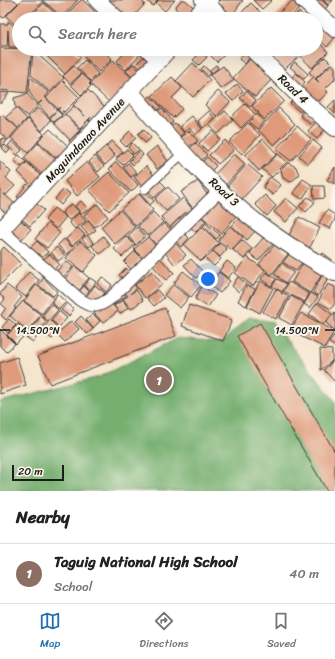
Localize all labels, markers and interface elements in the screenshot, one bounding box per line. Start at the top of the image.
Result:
search box [12,12,323,56]
text: Search here [58,21,137,47]
icon: search [26,23,48,45]
street label: Road 4 [272,68,314,110]
street label: Maguindanao Avenue [39,92,131,188]
street label: Road 3 [204,172,245,212]
your location [198,269,218,289]
text: 14.500°N [16,322,60,340]
text: 14.500°N [275,322,319,340]
pin: 1 [146,365,172,395]
text: 20 m [18,462,43,481]
scale bar [12,463,64,482]
text: Nearby [16,502,70,532]
text: Taguig National High School [54,549,237,575]
text: 1 [26,562,32,585]
text: 40 m [289,562,319,585]
text: School [54,575,92,598]
tab: Map [39,610,61,653]
tab: Directions [139,610,189,653]
tab: Saved [267,610,296,653]

